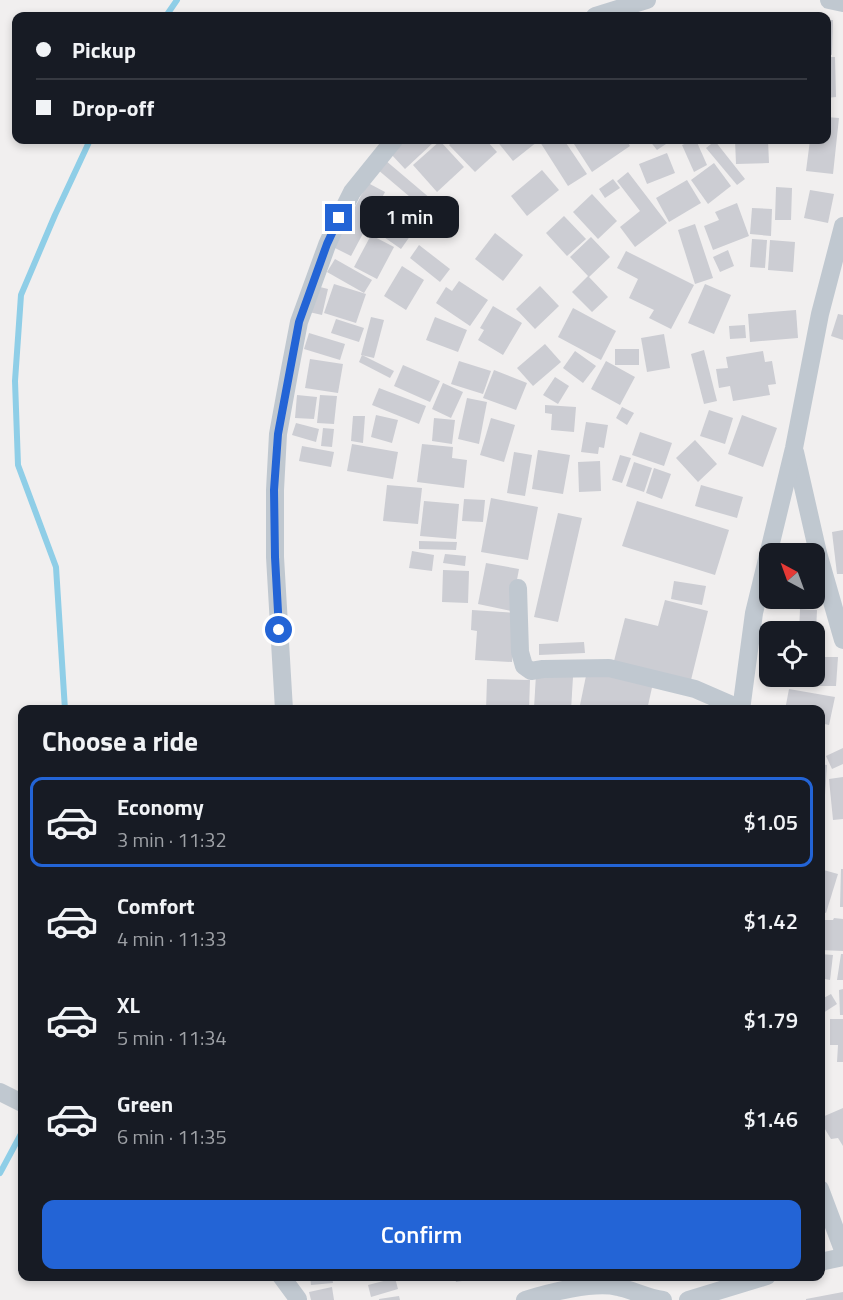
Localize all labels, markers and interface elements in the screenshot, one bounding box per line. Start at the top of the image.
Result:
text: Pickup [72,33,136,67]
text: Drop-off [72,91,154,125]
callout: 1 min [360,197,459,239]
text: 1 min [385,201,434,232]
route end [325,204,352,231]
north arrow [759,543,825,609]
map controls [759,543,825,687]
route start [265,616,292,643]
button: locate [759,621,825,687]
text: Choose a ride [42,720,198,761]
text: Economy [117,790,204,824]
icon: car [45,795,99,849]
text: $1.05 [743,805,798,839]
text: 3 min · 11:32 [117,824,227,855]
text: Comfort [117,889,195,923]
icon: car [45,894,99,948]
text: $1.42 [743,904,798,938]
text: 4 min · 11:33 [117,923,227,954]
text: XL [117,988,140,1022]
icon: car [45,993,99,1047]
text: $1.79 [743,1003,798,1037]
text: 5 min · 11:34 [117,1022,227,1053]
text: Green [117,1087,173,1121]
icon: car [45,1092,99,1146]
text: $1.46 [743,1102,798,1136]
text: 6 min · 11:35 [117,1121,227,1152]
button: Confirm [42,1200,801,1269]

